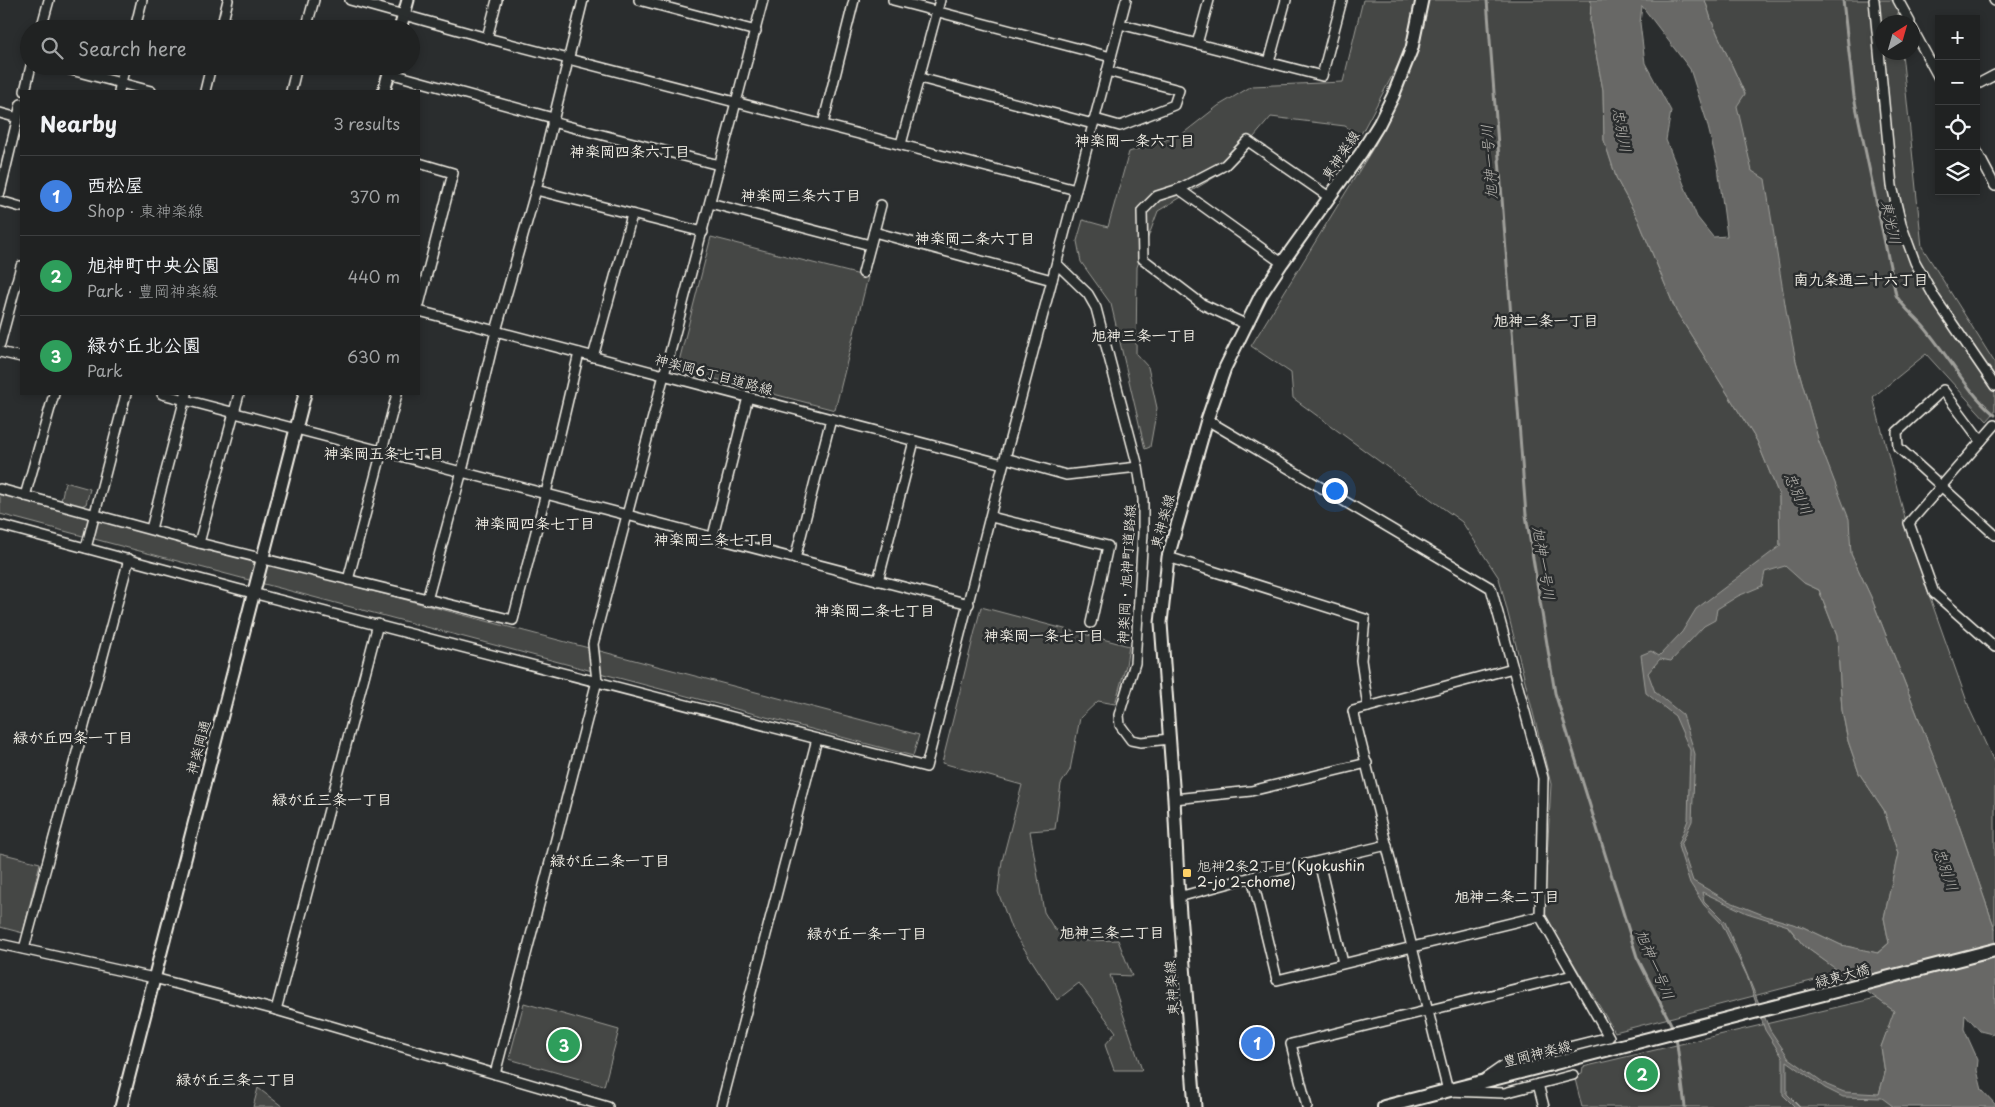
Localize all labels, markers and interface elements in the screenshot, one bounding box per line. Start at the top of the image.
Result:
north arrow [1875,15,1920,60]
map controls [1935,15,1980,195]
button: + [1935,15,1980,60]
search box [20,20,420,75]
icon: search [38,34,66,62]
text: Search here [78,34,187,62]
button: − [1935,60,1980,105]
button: locate [1935,105,1980,150]
water label: 忠別川 [1608,106,1638,154]
text: Nearby [40,107,117,139]
text: 3 results [333,111,400,135]
water label: 旭神一号川 [1474,124,1502,200]
street label: 東神楽線 [1316,126,1364,184]
district label: 神楽岡一条六丁目 [1075,128,1195,151]
district label: 神楽岡四条六丁目 [570,139,690,162]
button: layers [1935,150,1980,195]
text: 西松屋 [87,170,144,198]
district label: 神楽岡三条六丁目 [741,183,861,206]
text: 1 [52,184,60,208]
text: 370 m [350,184,400,208]
text: Shop · 東神楽線 [87,198,204,222]
water label: 東光川 [1876,198,1908,246]
district label: 神楽岡二条六丁目 [915,226,1035,249]
text: 旭神町中央公園 [87,250,220,278]
text: 2 [50,264,62,288]
text: 440 m [348,264,400,288]
district label: 南九条通二十六丁目 [1793,267,1929,290]
text: Park · 豊岡神楽線 [87,278,218,302]
district label: 旭神二条一丁目 [1493,308,1599,331]
district label: 旭神三条一丁目 [1091,323,1197,346]
text: 緑が丘北公園 [87,330,201,358]
text: 3 [51,344,61,368]
text: 630 m [347,344,400,368]
street label: 神楽岡6丁目道路線 [652,348,776,400]
text: Park [87,358,123,382]
district label: 神楽岡五条七丁目 [324,441,444,464]
water label: 忠別川 [1779,468,1819,518]
your location [1322,478,1348,504]
street label: 東神楽線 [1145,491,1179,551]
street label: 神楽岡・旭神町道路線 [1112,504,1140,644]
district label: 神楽岡四条七丁目 [475,511,595,534]
water label: 旭神一号川 [1528,524,1562,602]
district label: 神楽岡三条七丁目 [654,527,774,550]
district label: 神楽岡二条七丁目 [815,598,935,621]
district label: 神楽岡一条七丁目 [984,623,1104,646]
street label: 神楽岡通 [181,717,215,777]
district label: 緑が丘四条一丁目 [13,725,133,748]
district label: 緑が丘三条一丁目 [272,787,392,810]
water label: 忠別川 [1929,844,1965,894]
district label: 緑が丘二条一丁目 [550,848,670,871]
place label: 旭神2条2丁目 (Kyokushin 2-jo 2-chome) [1197,855,1365,892]
marker: 旭神2条2丁目 (Kyokushin 2-jo 2-chome) [1181,867,1193,879]
district label: 旭神二条二丁目 [1454,884,1560,907]
district label: 旭神三条二丁目 [1059,920,1165,943]
district label: 緑が丘一条一丁目 [807,921,927,944]
water label: 旭神一号川 [1631,925,1681,1003]
street label: 緑東大橋 [1812,958,1872,992]
street label: 東神楽線 [1159,959,1183,1017]
pin: 1 [1241,1024,1273,1062]
pin: 3 [548,1026,580,1064]
street label: 豊岡神楽線 [1500,1034,1574,1072]
pin: 2 [1626,1055,1658,1093]
district label: 緑が丘三条二丁目 [176,1067,296,1090]

